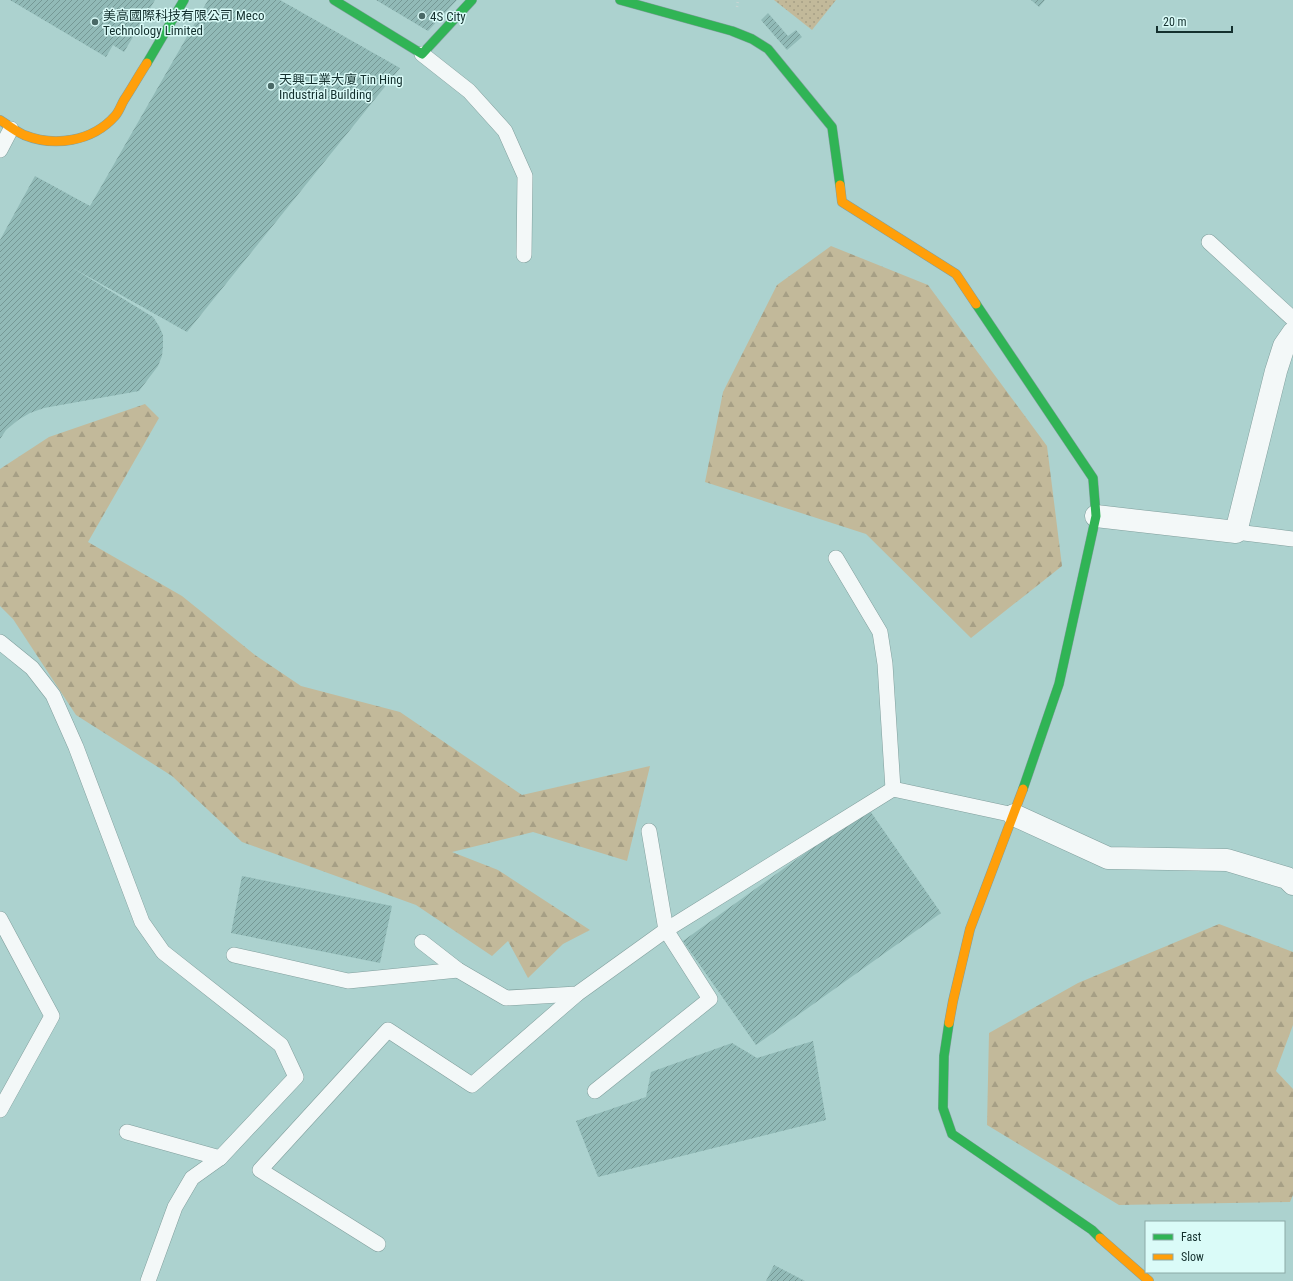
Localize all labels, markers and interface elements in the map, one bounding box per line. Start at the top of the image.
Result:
place label: 美高國際科技有限公司 Meco Technology Limited [103,8,264,38]
scale bar [1157,8,1232,34]
place label: 4S City [430,9,466,24]
marker: 4S City [417,11,427,21]
text: 20 m [1163,15,1187,29]
marker: 美高國際科技有限公司 Meco Technology Limited [90,17,100,27]
place label: 天興工業大廈 Tin Hing Industrial Building [279,72,403,102]
marker: 天興工業大廈 Tin Hing Industrial Building [266,81,276,91]
legend [1145,1221,1285,1273]
text: Fast [1181,1230,1202,1244]
text: Slow [1181,1250,1204,1264]

